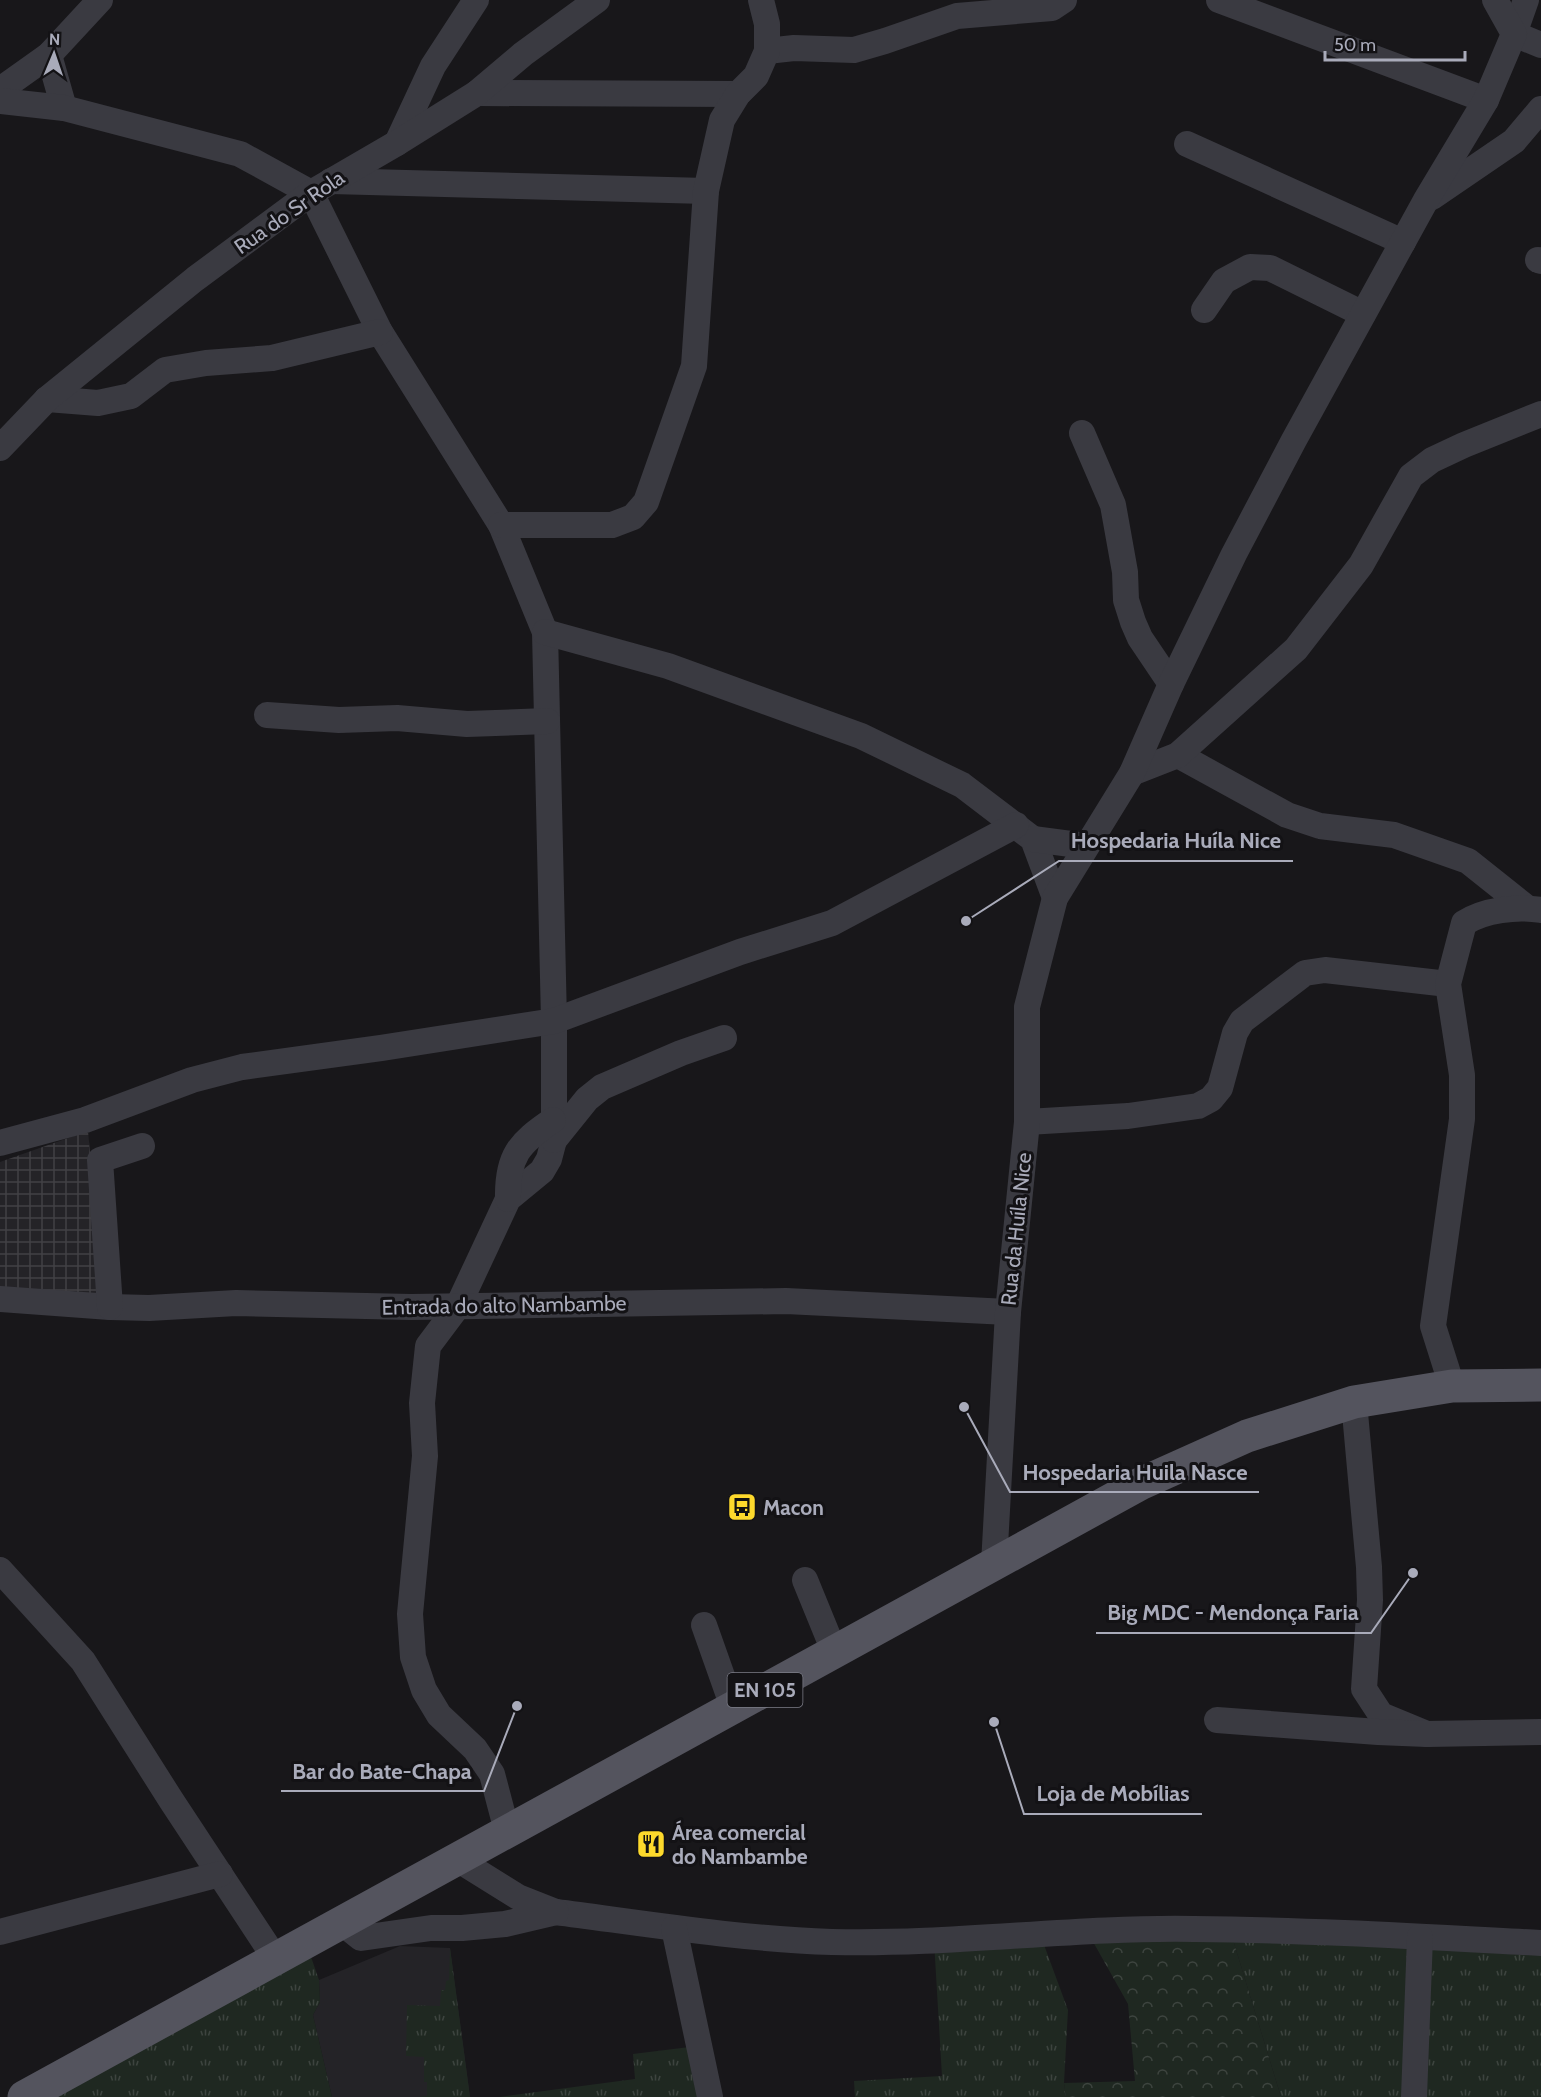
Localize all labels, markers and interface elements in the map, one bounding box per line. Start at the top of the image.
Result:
north arrow [24,24,84,84]
scale bar [1325,24,1464,62]
text: N [49,30,60,49]
text: 50 m [1334,34,1376,56]
street label: Rua do Sr Rola [229,165,349,259]
callout: Hospedaria Huíla Nice [1059,821,1293,861]
text: Hospedaria Huíla Nice [1071,827,1281,854]
street label: Rua da Huíla Nice [996,1151,1036,1307]
street label: Entrada do alto Nambambe [381,1290,627,1320]
callout: Hospedaria Huila Nasce [1010,1452,1259,1492]
text: Hospedaria Huila Nasce [1022,1459,1248,1486]
bus stop icon: Macon [726,1491,758,1523]
place label: Macon [763,1495,824,1520]
callout: Big MDC - Mendonça Faria [1096,1593,1371,1633]
text: Big MDC - Mendonça Faria [1107,1599,1359,1626]
road number: EN 105 [728,1673,802,1707]
callout: Bar do Bate-Chapa [281,1751,484,1791]
text: Bar do Bate-Chapa [292,1758,472,1785]
callout: Loja de Mobílias [1024,1774,1202,1814]
text: Loja de Mobílias [1036,1780,1190,1807]
place label: Área comercial do Nambambe [672,1820,808,1869]
restaurant icon: Área comercial do Nambambe [635,1828,667,1860]

